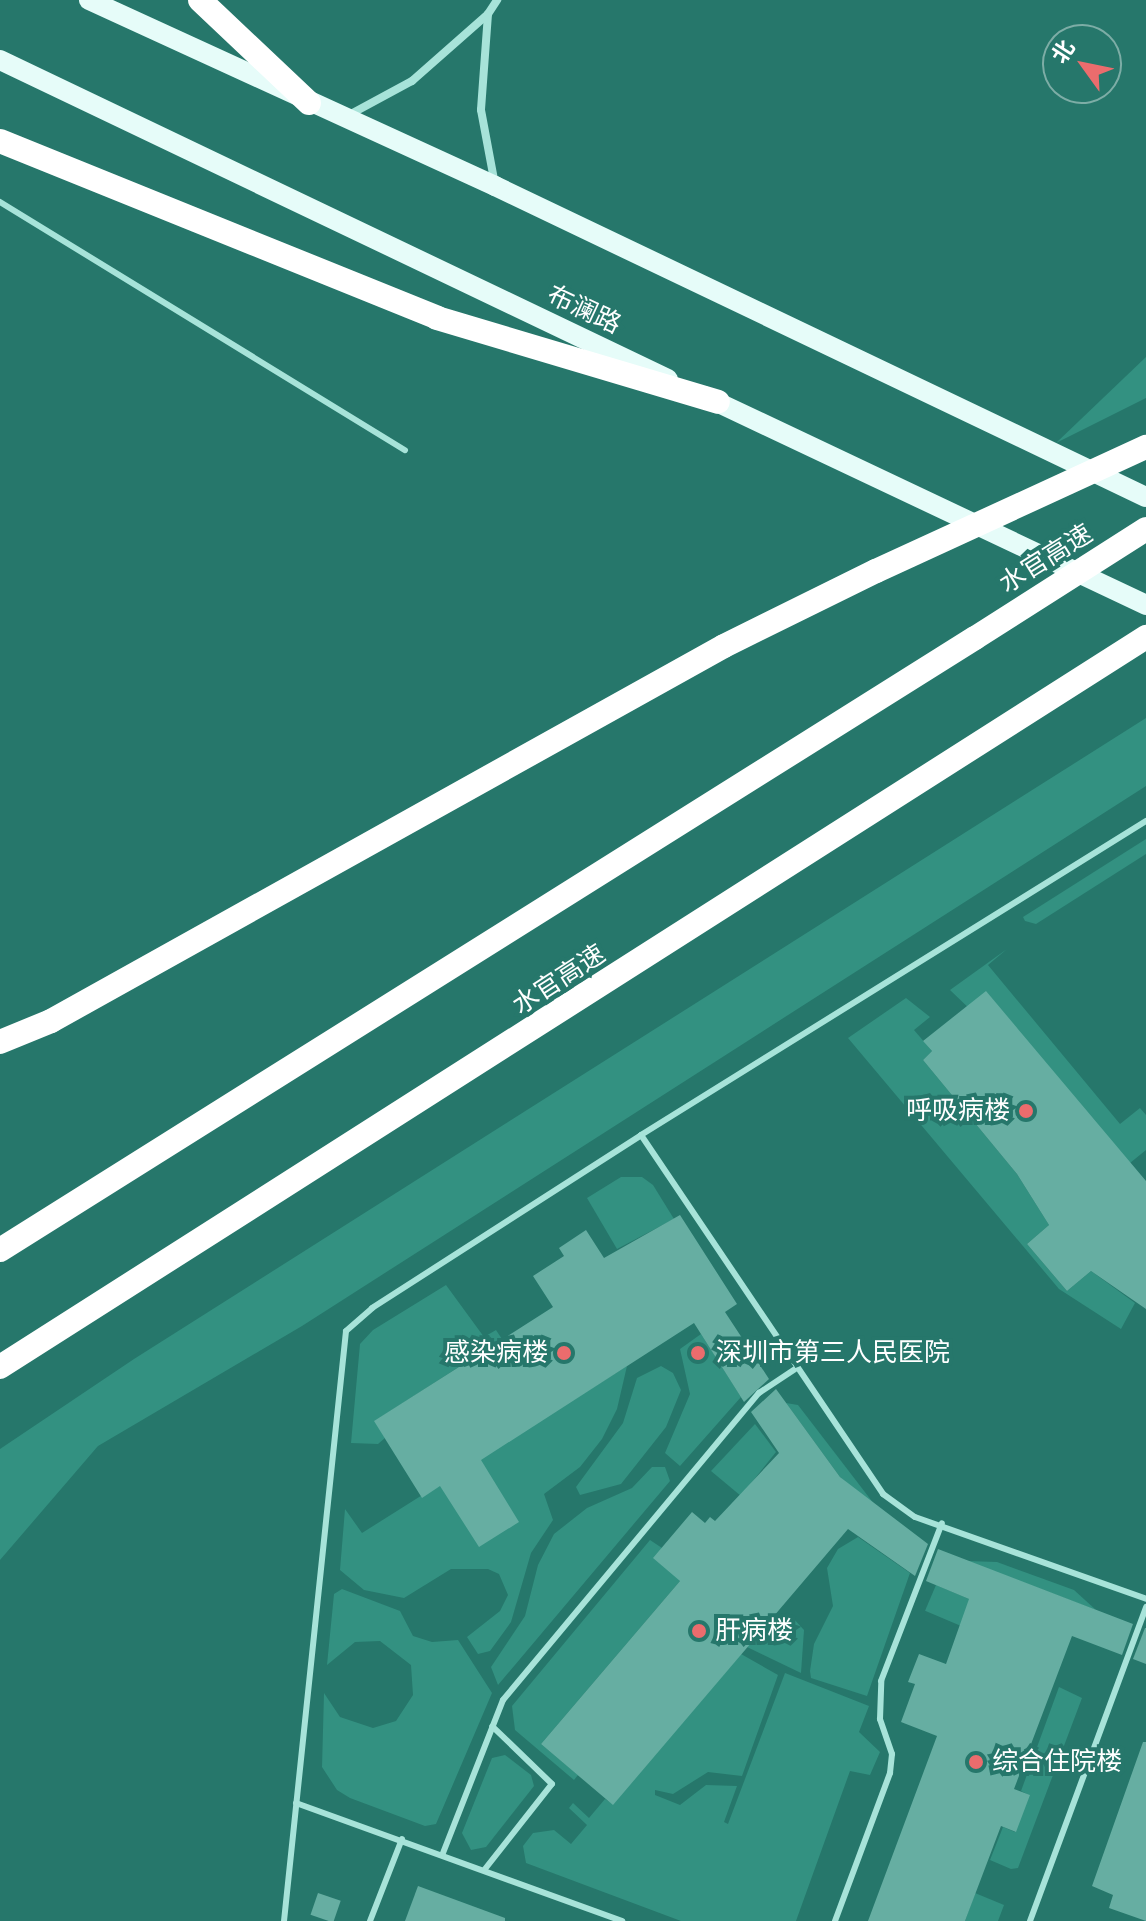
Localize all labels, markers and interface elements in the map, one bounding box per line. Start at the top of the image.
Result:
north arrow [1042,24,1122,104]
text: 北 [1046,35,1080,68]
street label: 布澜路 [542,279,626,341]
street label: 水官高速 [994,518,1098,600]
street label: 水官高速 [507,939,611,1021]
place label: 呼吸病楼 [906,1095,1010,1127]
marker: 呼吸病楼 [1017,1102,1035,1120]
place label: 感染病楼 [444,1337,548,1369]
place label: 深圳市第三人民医院 [716,1337,950,1369]
marker: 深圳市第三人民医院 [687,1342,709,1364]
marker: 感染病楼 [555,1344,573,1362]
place label: 肝病楼 [715,1615,793,1647]
marker: 肝病楼 [690,1622,708,1640]
place label: 综合住院楼 [992,1746,1122,1778]
marker: 综合住院楼 [967,1753,985,1771]

